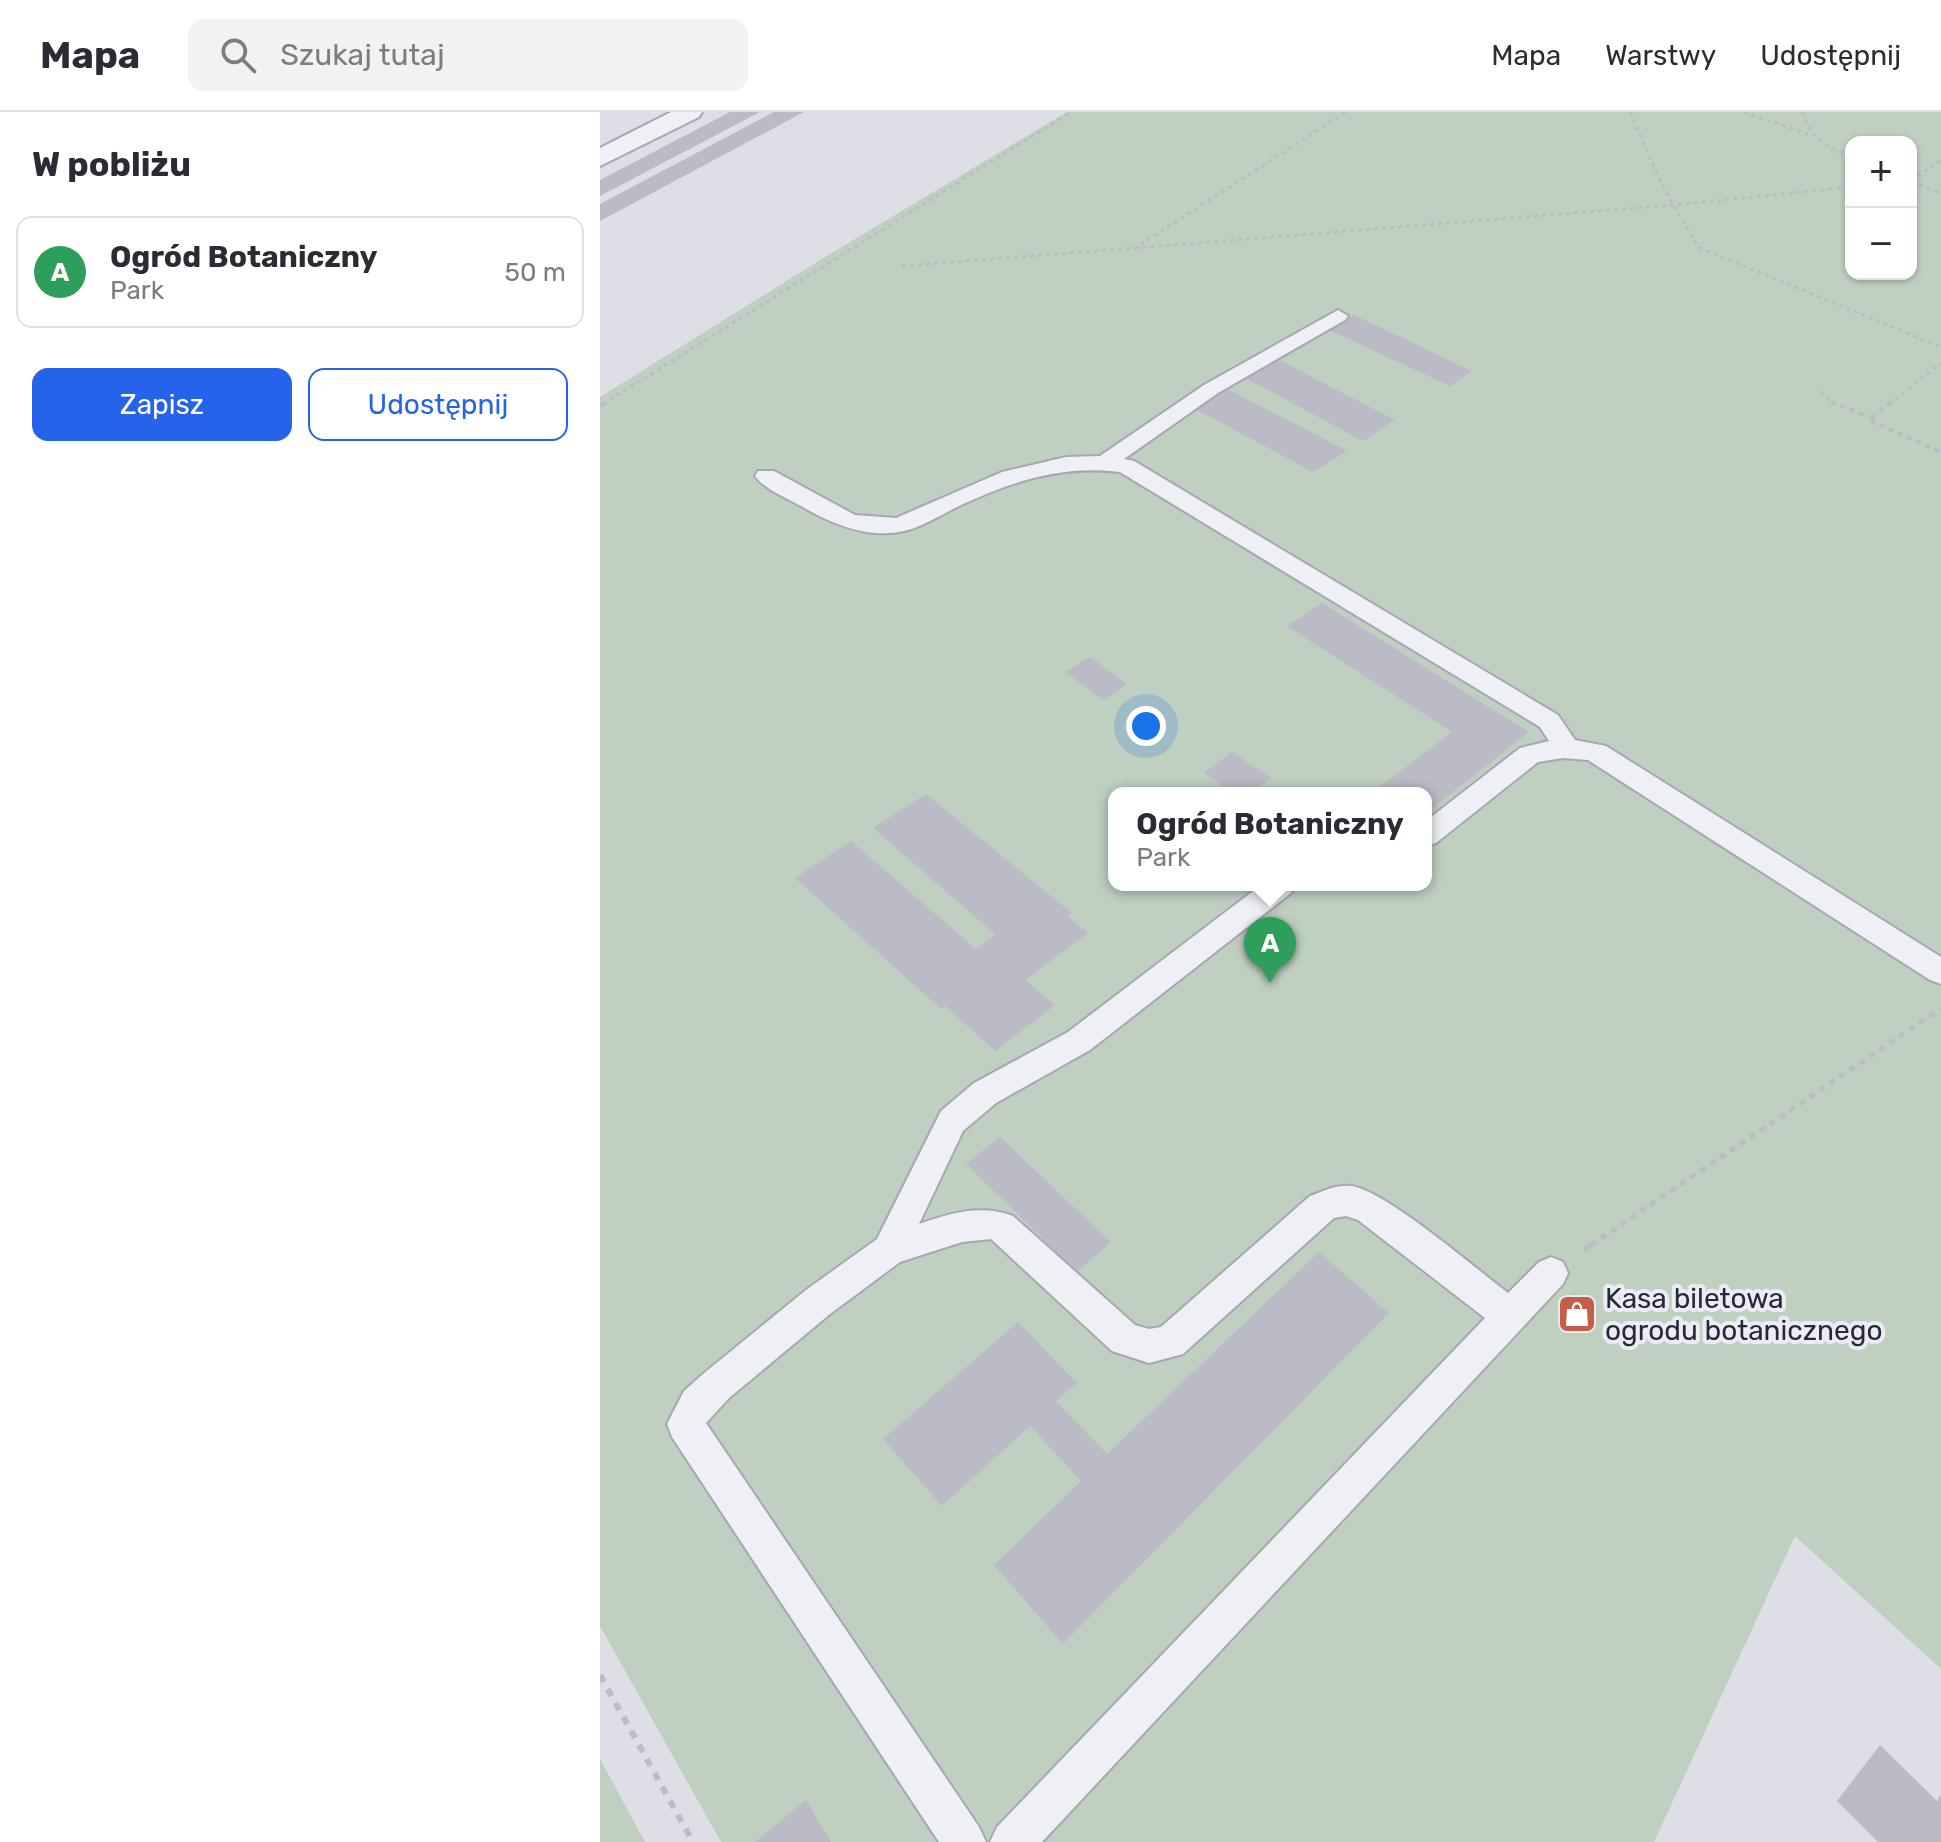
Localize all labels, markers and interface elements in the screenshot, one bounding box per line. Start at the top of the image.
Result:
search box [188,19,748,91]
text: Mapa [40,32,140,78]
icon: search [216,33,260,77]
text: Szukaj tutaj [280,37,445,73]
text: Mapa [1491,39,1561,72]
text: Warstwy [1605,39,1716,72]
text: Udostępnij [1760,39,1901,72]
map controls [1845,136,1917,280]
button: + [1845,136,1917,208]
text: W pobliżu [32,144,191,185]
button: − [1845,208,1917,280]
text: Ogród Botaniczny [110,239,377,275]
text: A [51,257,69,288]
text: 50 m [505,257,566,288]
text: Park [110,275,164,306]
button: Zapisz [32,368,292,441]
button: Udostępnij [308,368,568,441]
your location [1126,706,1166,746]
popup [1108,787,1432,891]
text: Ogród Botaniczny [1136,806,1404,842]
text: Park [1136,842,1190,873]
pin: A [1244,917,1296,983]
place label: Kasa biletowa ogrodu botanicznego [1605,1282,1883,1347]
shop icon: Kasa biletowa ogrodu botanicznego [1556,1293,1598,1335]

